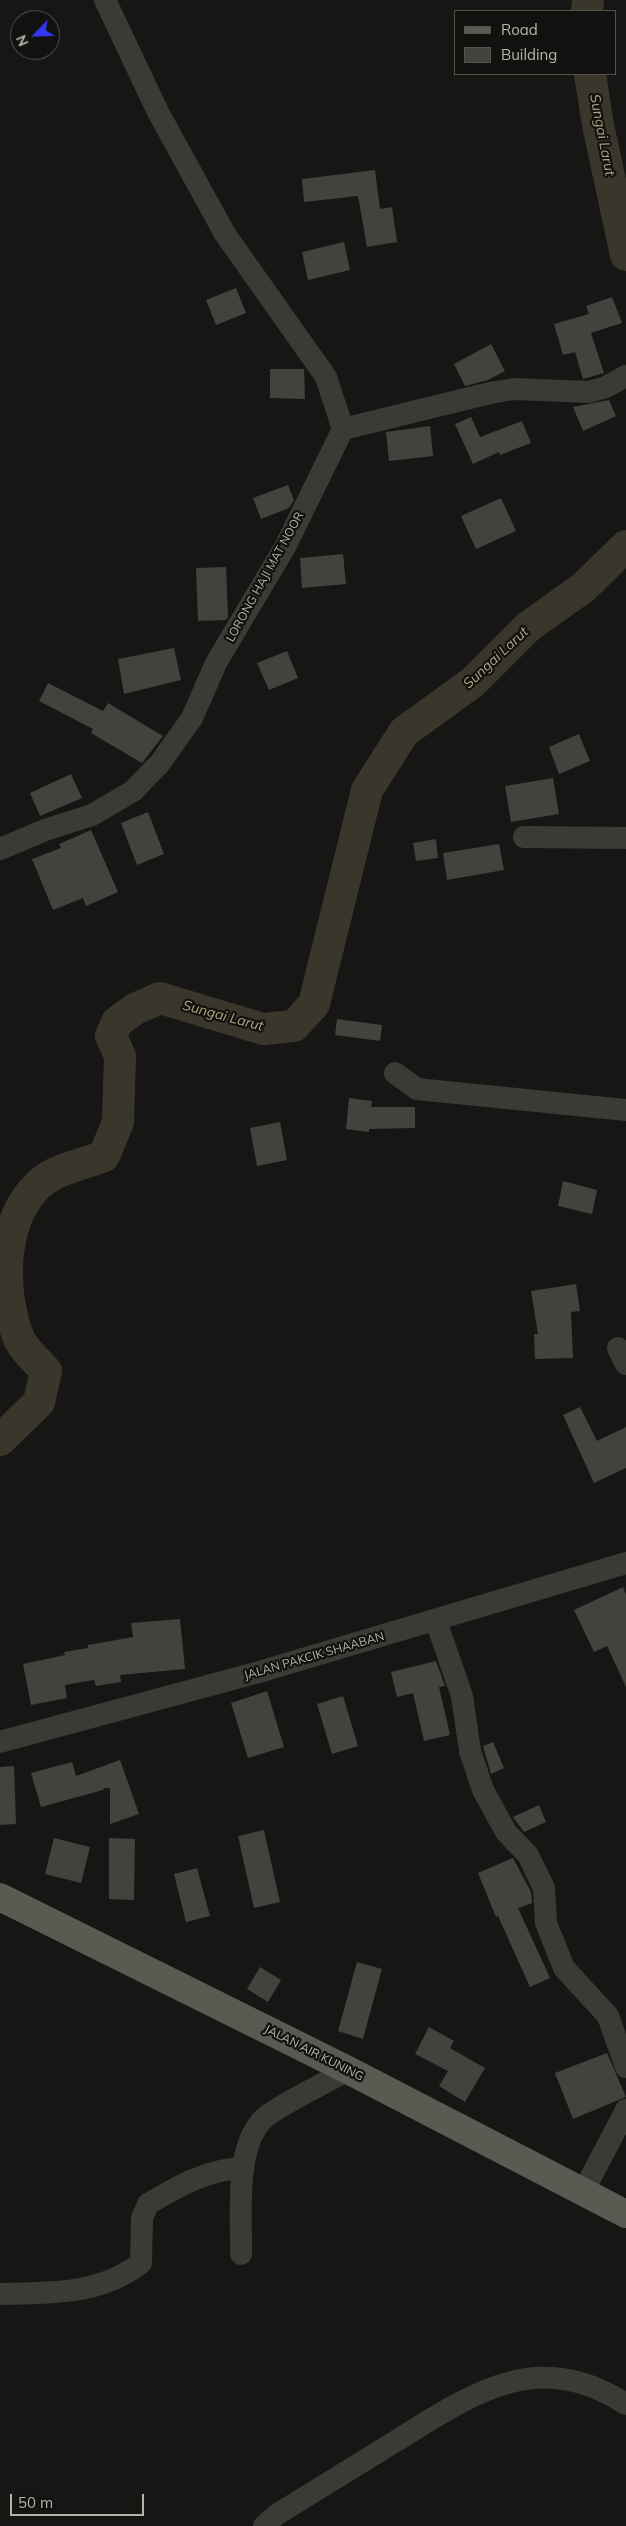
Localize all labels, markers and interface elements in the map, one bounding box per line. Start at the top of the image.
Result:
north arrow [10,10,60,60]
legend [454,10,616,75]
text: Road [501,20,538,39]
text: N [12,32,33,49]
text: Building [501,45,557,64]
water label: Sungai Larut [586,93,618,177]
street label: LORONG HAJI MAT NOOR [223,509,307,645]
water label: Sungai Larut [460,624,532,692]
water label: Sungai Larut [181,997,265,1035]
street label: JALAN PAKCIK SHAABAN [242,1629,386,1683]
street label: JALAN AIR KUNING [262,2022,366,2084]
scale bar [12,2484,146,2516]
text: 50 m [18,2493,53,2512]

